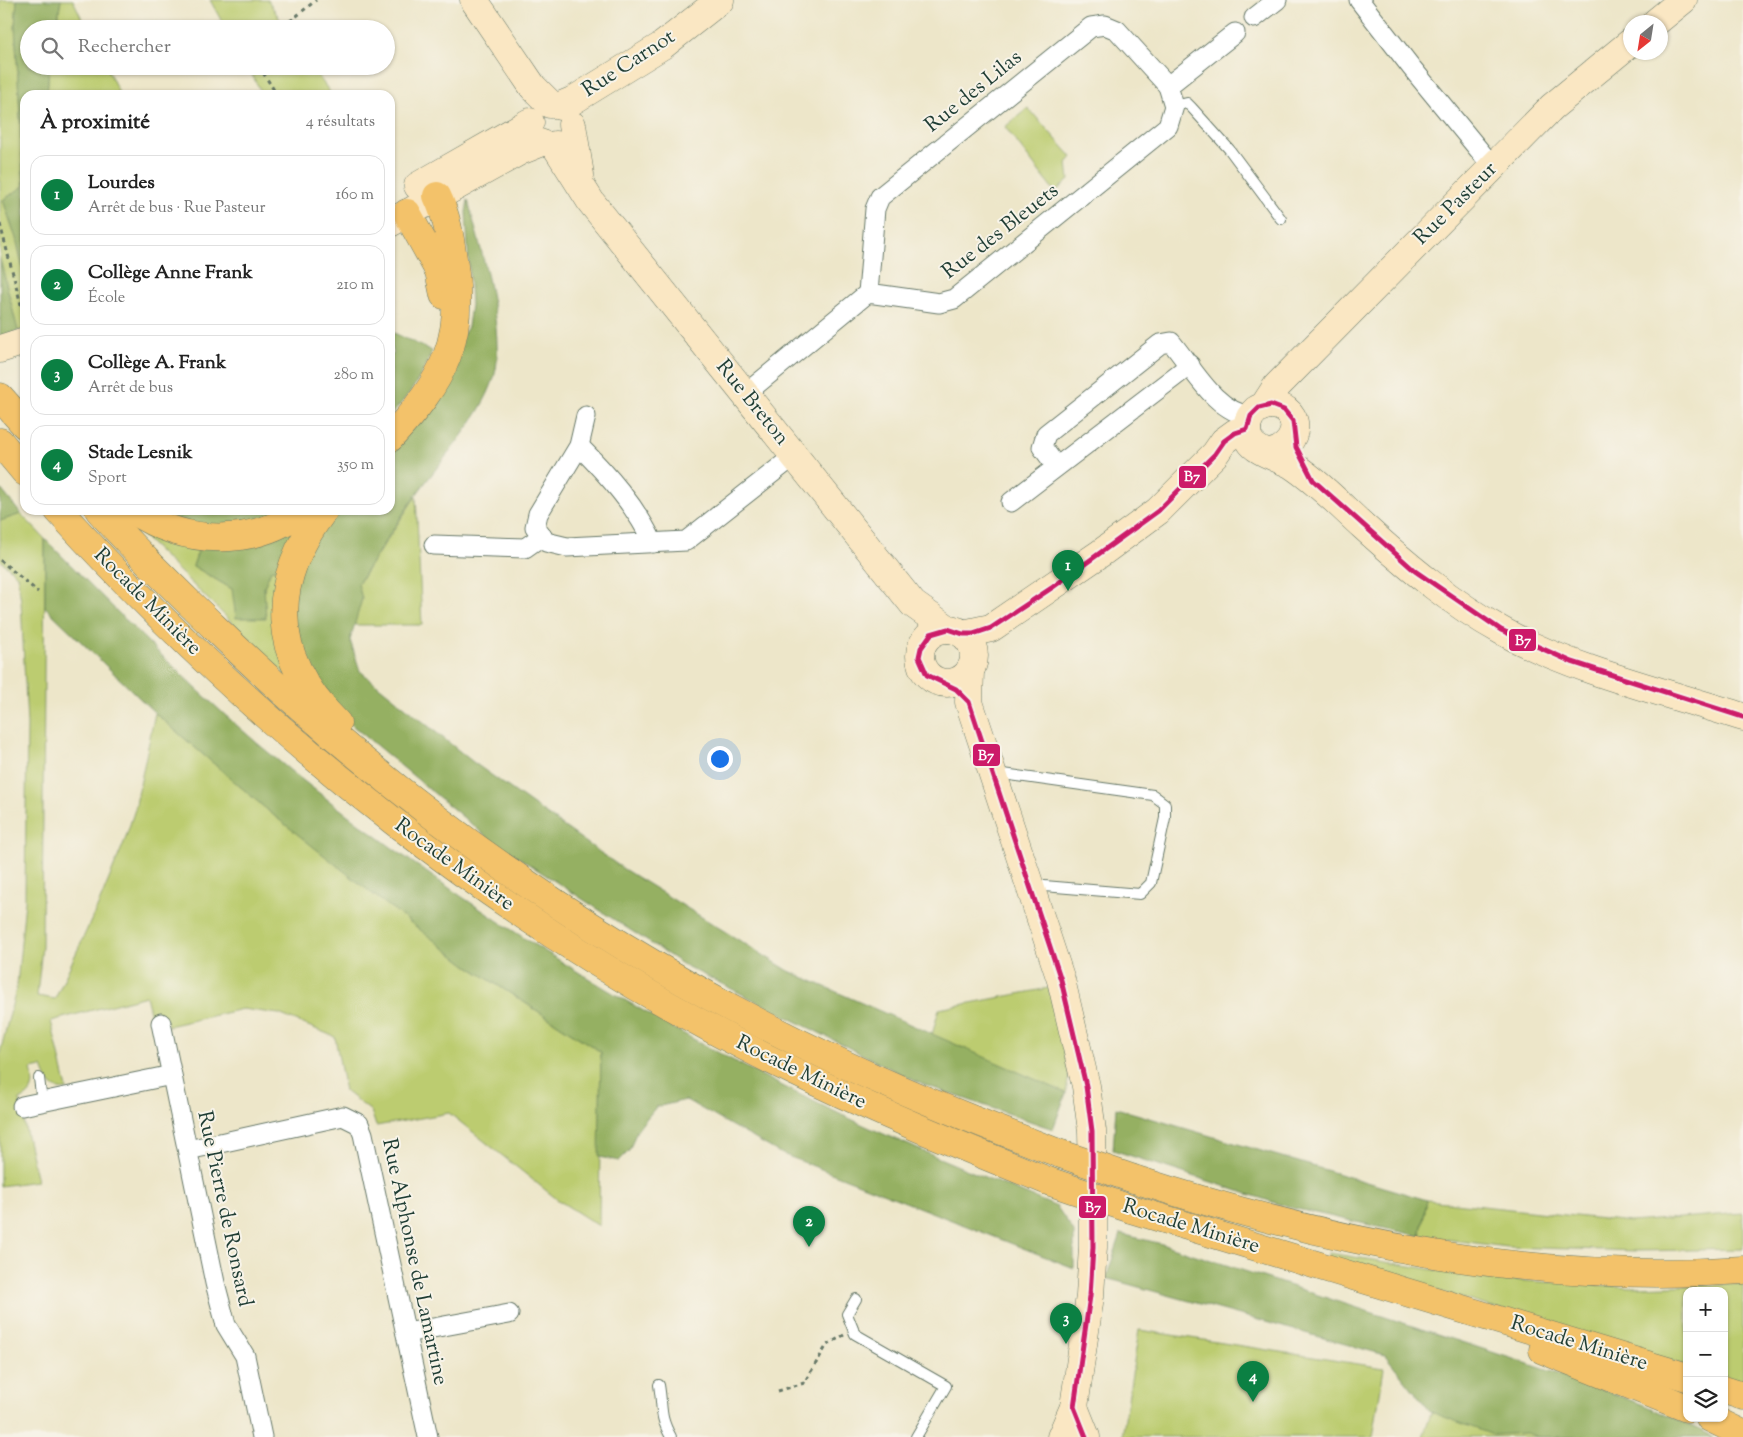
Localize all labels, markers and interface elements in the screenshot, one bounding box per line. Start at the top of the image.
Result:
north arrow [1623,15,1668,60]
search box [20,20,395,75]
street label: Rue Carnot [577,23,681,105]
icon: search [38,34,66,62]
text: Rechercher [78,34,171,61]
street label: Rue des Lilas [919,43,1029,141]
text: À proximité [40,108,150,138]
text: 4 résultats [306,111,375,134]
street label: Rue Pasteur [1407,155,1505,253]
text: Lourdes [88,170,155,197]
street label: Rue des Bleuets [936,177,1066,287]
text: 1 [54,184,60,207]
text: 160 m [336,184,374,207]
text: Arrêt de bus · Rue Pasteur [88,197,266,220]
text: Collège Anne Frank [88,260,253,287]
text: 2 [53,274,61,297]
text: 210 m [336,274,374,297]
text: École [88,287,125,310]
text: Collège A. Frank [88,350,226,377]
street label: Rue Breton [708,354,796,452]
text: 3 [54,364,60,387]
text: 280 m [333,364,374,387]
text: Arrêt de bus [88,377,173,400]
text: Stade Lesnik [88,440,193,467]
text: 4 [53,454,61,477]
text: 350 m [337,454,374,477]
line badge: B7 [1178,465,1207,489]
text: Sport [88,467,127,490]
text: B7 [1184,468,1201,488]
street label: Rocade Minière [86,541,208,663]
pin: 1 [1052,550,1084,591]
line badge: B7 [1508,628,1537,652]
text: B7 [1515,632,1532,652]
line badge: B7 [972,743,1001,767]
your location [707,746,733,772]
text: B7 [978,747,995,767]
street label: Rocade Minière [388,811,520,919]
street label: Rocade Minière [731,1028,871,1118]
street label: Rue Pierre de Ronsard [189,1108,259,1310]
street label: Rue Alphonse de Lamartine [373,1136,455,1388]
street label: Rocade Minière [1119,1192,1263,1262]
line badge: B7 [1078,1195,1107,1219]
text: B7 [1085,1199,1102,1219]
pin: 2 [793,1206,825,1247]
map controls [1683,1287,1728,1422]
button: + [1683,1287,1728,1332]
pin: 3 [1050,1303,1082,1344]
street label: Rocade Minière [1507,1309,1651,1379]
button: − [1683,1332,1728,1377]
pin: 4 [1237,1361,1269,1402]
button: layers [1683,1377,1728,1422]

